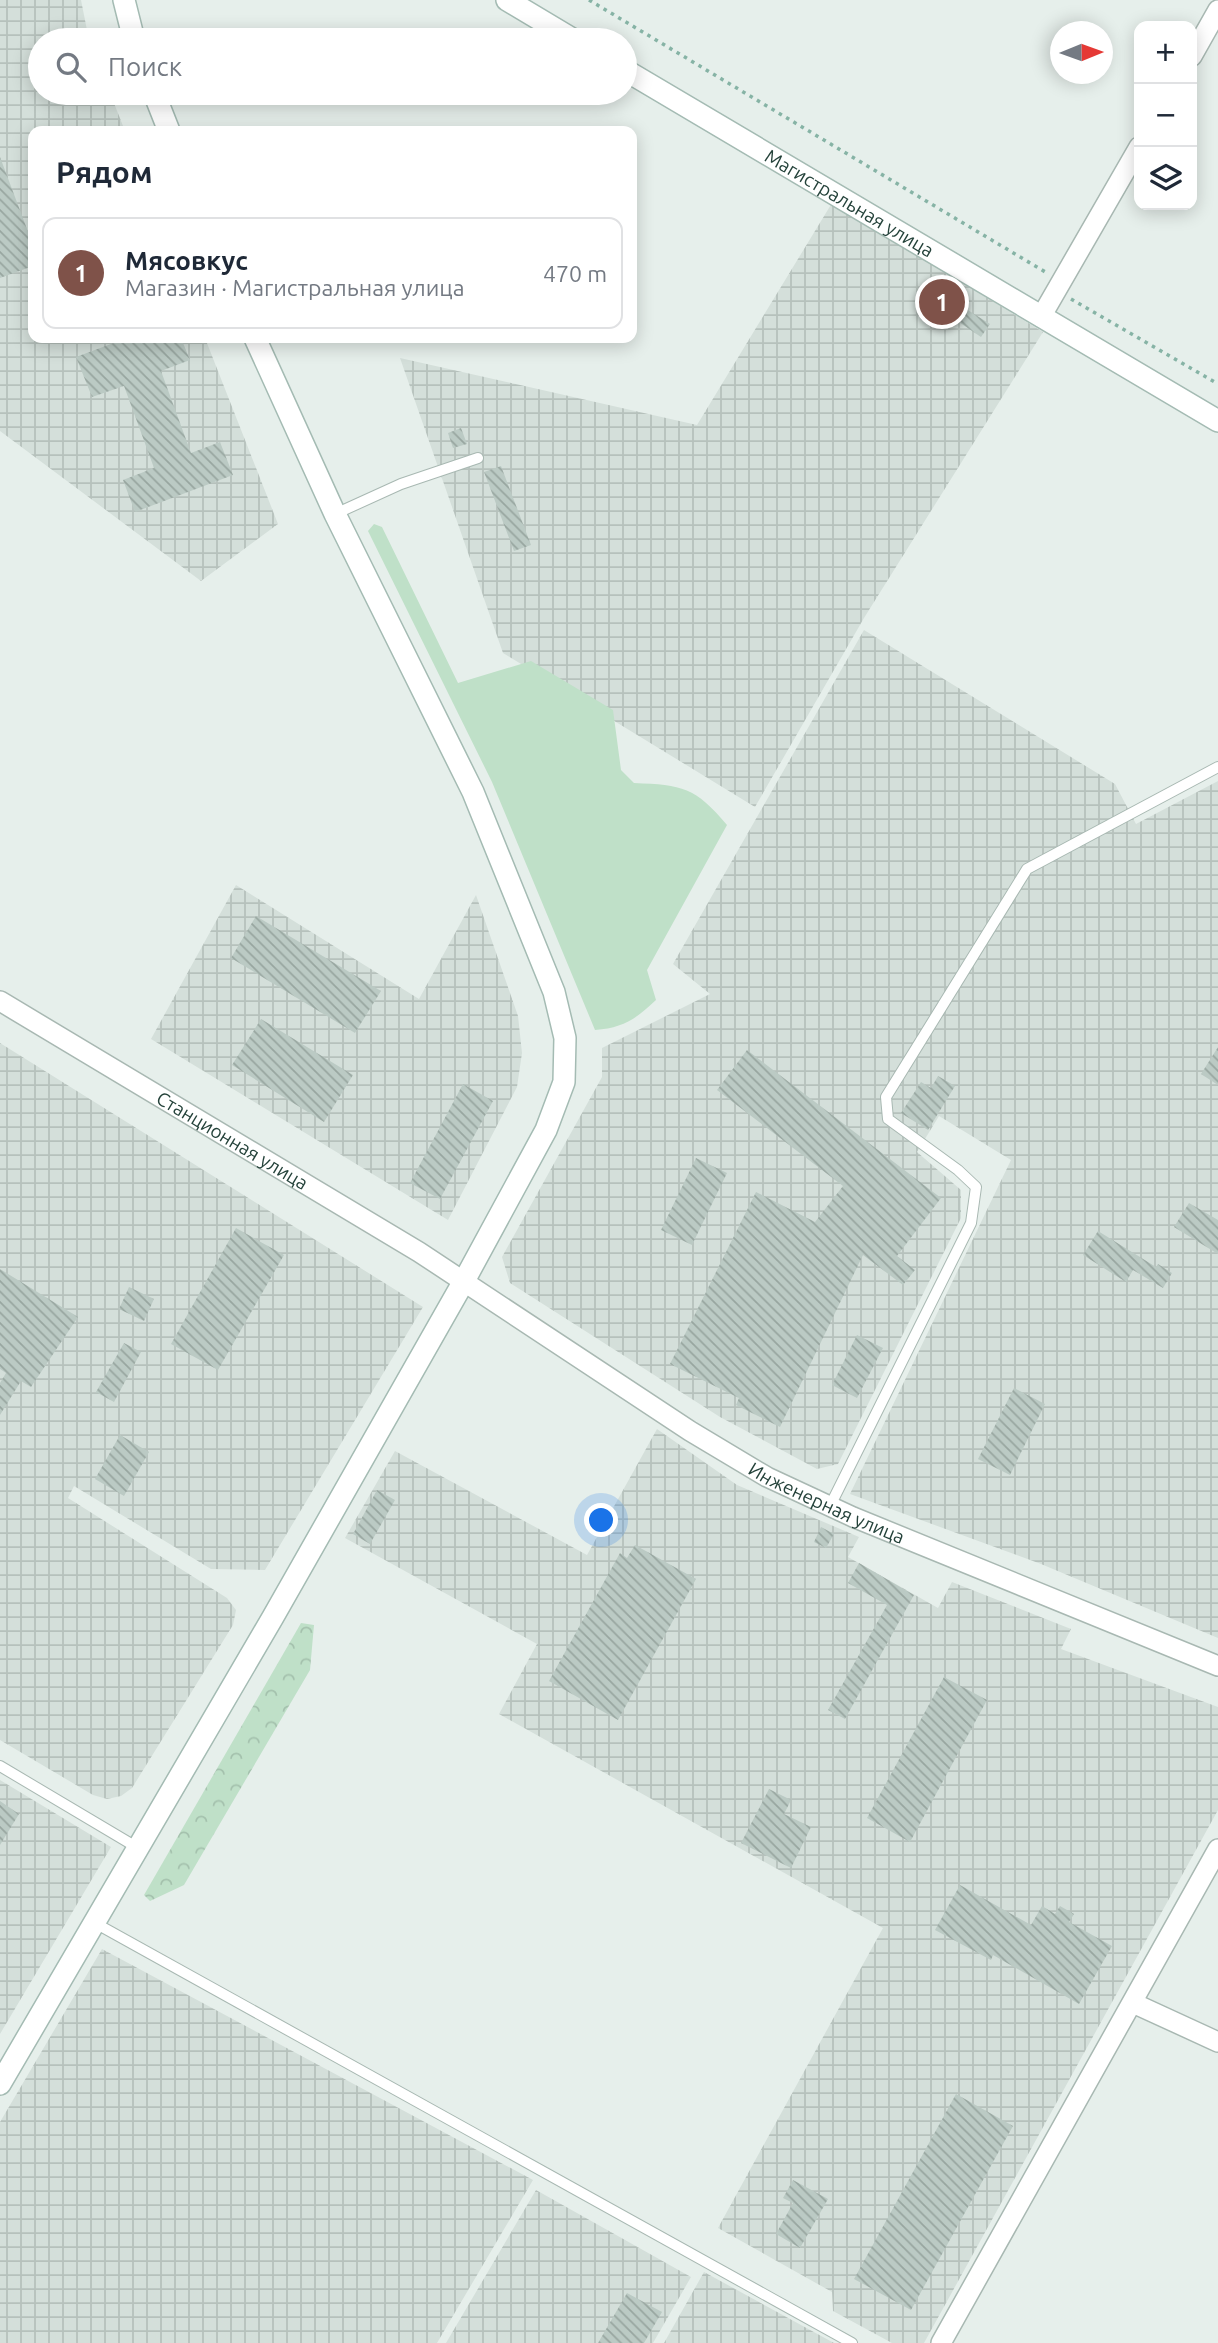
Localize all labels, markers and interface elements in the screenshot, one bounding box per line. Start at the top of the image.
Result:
north arrow [1050,21,1113,84]
map controls [1134,21,1197,210]
button: + [1134,21,1197,84]
search box [28,28,637,105]
icon: search [52,48,90,86]
text: Поиск [108,52,182,81]
button: − [1134,84,1197,147]
street label: Магистральная улица [761,145,938,261]
button: layers [1134,147,1197,210]
text: Рядом [56,155,152,189]
text: Мясовкус [125,246,248,275]
text: 1 [75,261,87,286]
text: 470 m [543,261,607,286]
text: Магазин · Магистральная улица [125,275,465,300]
pin: 1 [919,276,965,328]
street label: Станционная улица [153,1086,312,1194]
street label: Инженерная улица [745,1458,908,1548]
your location [584,1503,618,1537]

